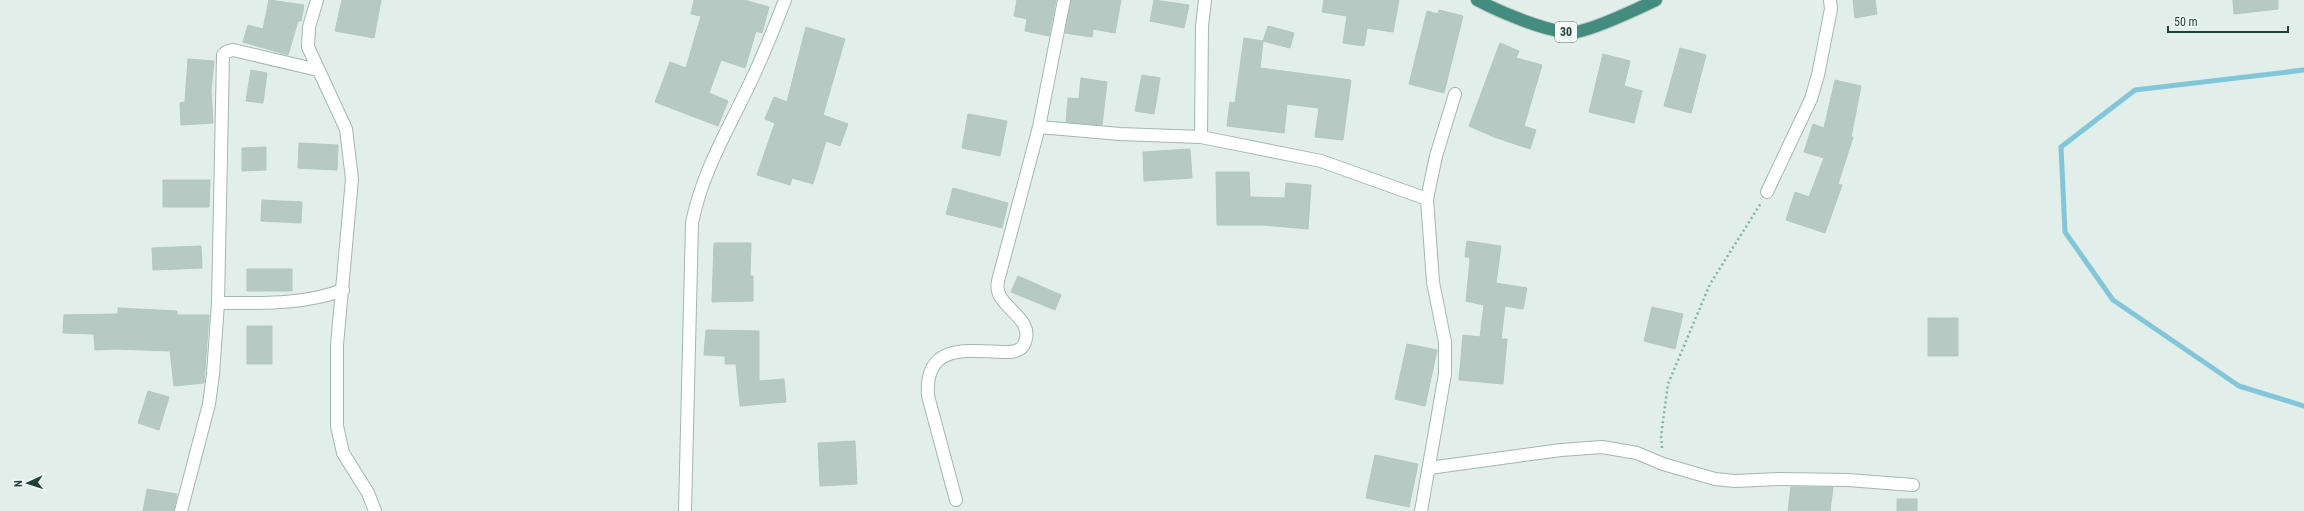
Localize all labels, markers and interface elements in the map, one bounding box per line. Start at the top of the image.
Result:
scale bar [2168,8,2288,34]
text: 50 m [2174,15,2198,29]
road number: 30 [1555,22,1577,42]
north arrow [8,463,48,503]
text: N [12,480,25,487]

